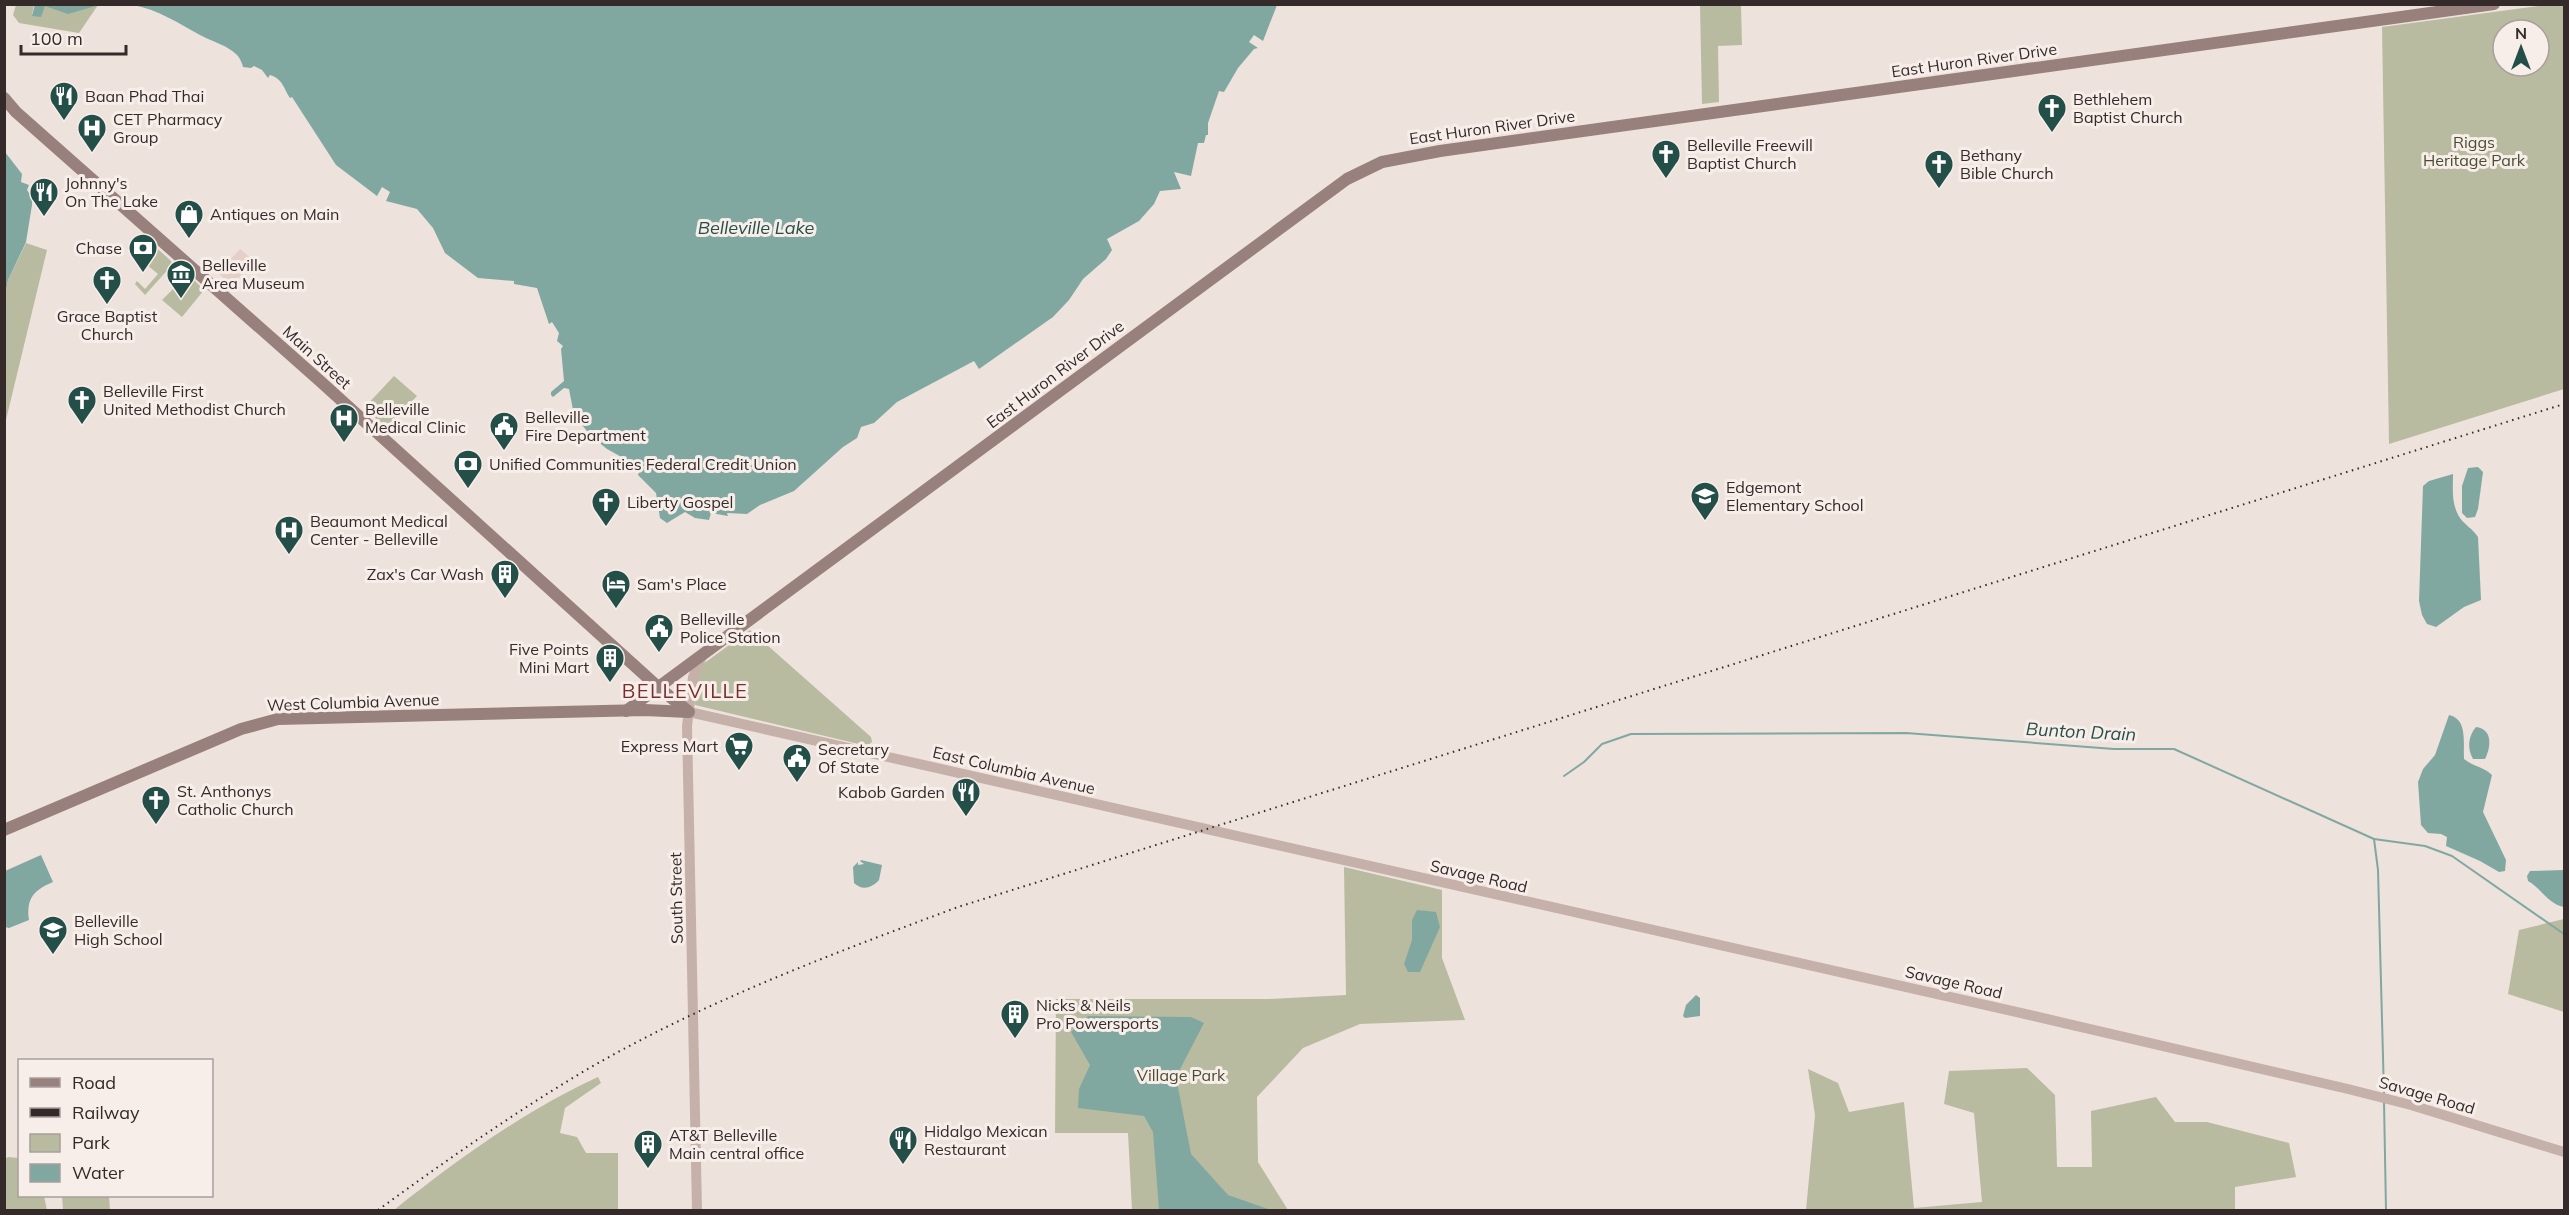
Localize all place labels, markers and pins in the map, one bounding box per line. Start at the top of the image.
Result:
restaurant icon: Baan Phad Thai [48,80,80,122]
place label: Baan Phad Thai [85,86,204,106]
place label: Bethlehem Baptist Church [2073,89,2183,127]
church icon: Bethlehem Baptist Church [2036,92,2068,134]
place label: CET Pharmacy Group [113,109,223,147]
hospital icon: CET Pharmacy Group [76,112,108,154]
place label: Belleville Freewill Baptist Church [1687,135,1813,173]
church icon: Belleville Freewill Baptist Church [1650,138,1682,180]
place label: Bethany Bible Church [1960,145,2054,183]
church icon: Bethany Bible Church [1923,148,1955,190]
place label: Johnny's On The Lake [65,173,158,211]
restaurant icon: Johnny's On The Lake [28,176,60,218]
shop icon: Antiques on Main [173,198,205,240]
place label: Antiques on Main [210,204,339,224]
bank icon: Chase [127,232,159,274]
place label: Chase [75,238,122,258]
place label: Belleville Area Museum [202,255,305,293]
museum icon: Belleville Area Museum [165,258,197,300]
church icon: Grace Baptist Church [91,264,123,306]
place label: Grace Baptist Church [57,306,158,344]
place label: Belleville First United Methodist Church [103,381,286,419]
church icon: Belleville First United Methodist Church [66,384,98,426]
place label: Belleville Medical Clinic [365,399,466,437]
hospital icon: Belleville Medical Clinic [328,402,360,444]
place label: Belleville Fire Department [525,407,646,445]
public building icon: Belleville Fire Department [488,410,520,452]
bank icon: Unified Communities Federal Credit Union [452,448,484,490]
place label: Unified Communities Federal Credit Union [489,454,797,474]
place label: Edgemont Elementary School [1726,477,1864,515]
school or university icon: Edgemont Elementary School [1689,480,1721,522]
church icon: Liberty Gospel [590,486,622,528]
place label: Liberty Gospel [627,492,733,512]
place label: Beaumont Medical Center - Belleville [310,511,448,549]
hospital icon: Beaumont Medical Center - Belleville [273,514,305,556]
building icon: Zax's Car Wash [489,558,521,600]
place label: Zax's Car Wash [367,564,484,584]
hotel icon: Sam's Place [600,568,632,610]
place label: Sam's Place [637,574,727,594]
place label: Belleville Police Station [680,609,781,647]
public building icon: Belleville Police Station [643,612,675,654]
place label: Five Points Mini Mart [509,639,589,677]
building icon: Five Points Mini Mart [594,642,626,684]
supermarket icon: Express Mart [723,730,755,772]
place label: Express Mart [621,736,718,756]
place label: Secretary Of State [818,739,889,777]
public building icon: Secretary Of State [781,742,813,784]
restaurant icon: Kabob Garden [950,776,982,818]
place label: St. Anthonys Catholic Church [177,781,294,819]
place label: Kabob Garden [838,782,945,802]
church icon: St. Anthonys Catholic Church [140,784,172,826]
place label: Belleville High School [74,911,163,949]
school or university icon: Belleville High School [37,914,69,956]
place label: Nicks & Neils Pro Powersports [1036,995,1159,1033]
building icon: Nicks & Neils Pro Powersports [999,998,1031,1040]
place label: Hidalgo Mexican Restaurant [924,1121,1048,1159]
restaurant icon: Hidalgo Mexican Restaurant [887,1124,919,1166]
place label: AT&T Belleville Main central office [669,1125,804,1163]
building icon: AT&T Belleville Main central office [632,1128,664,1170]

